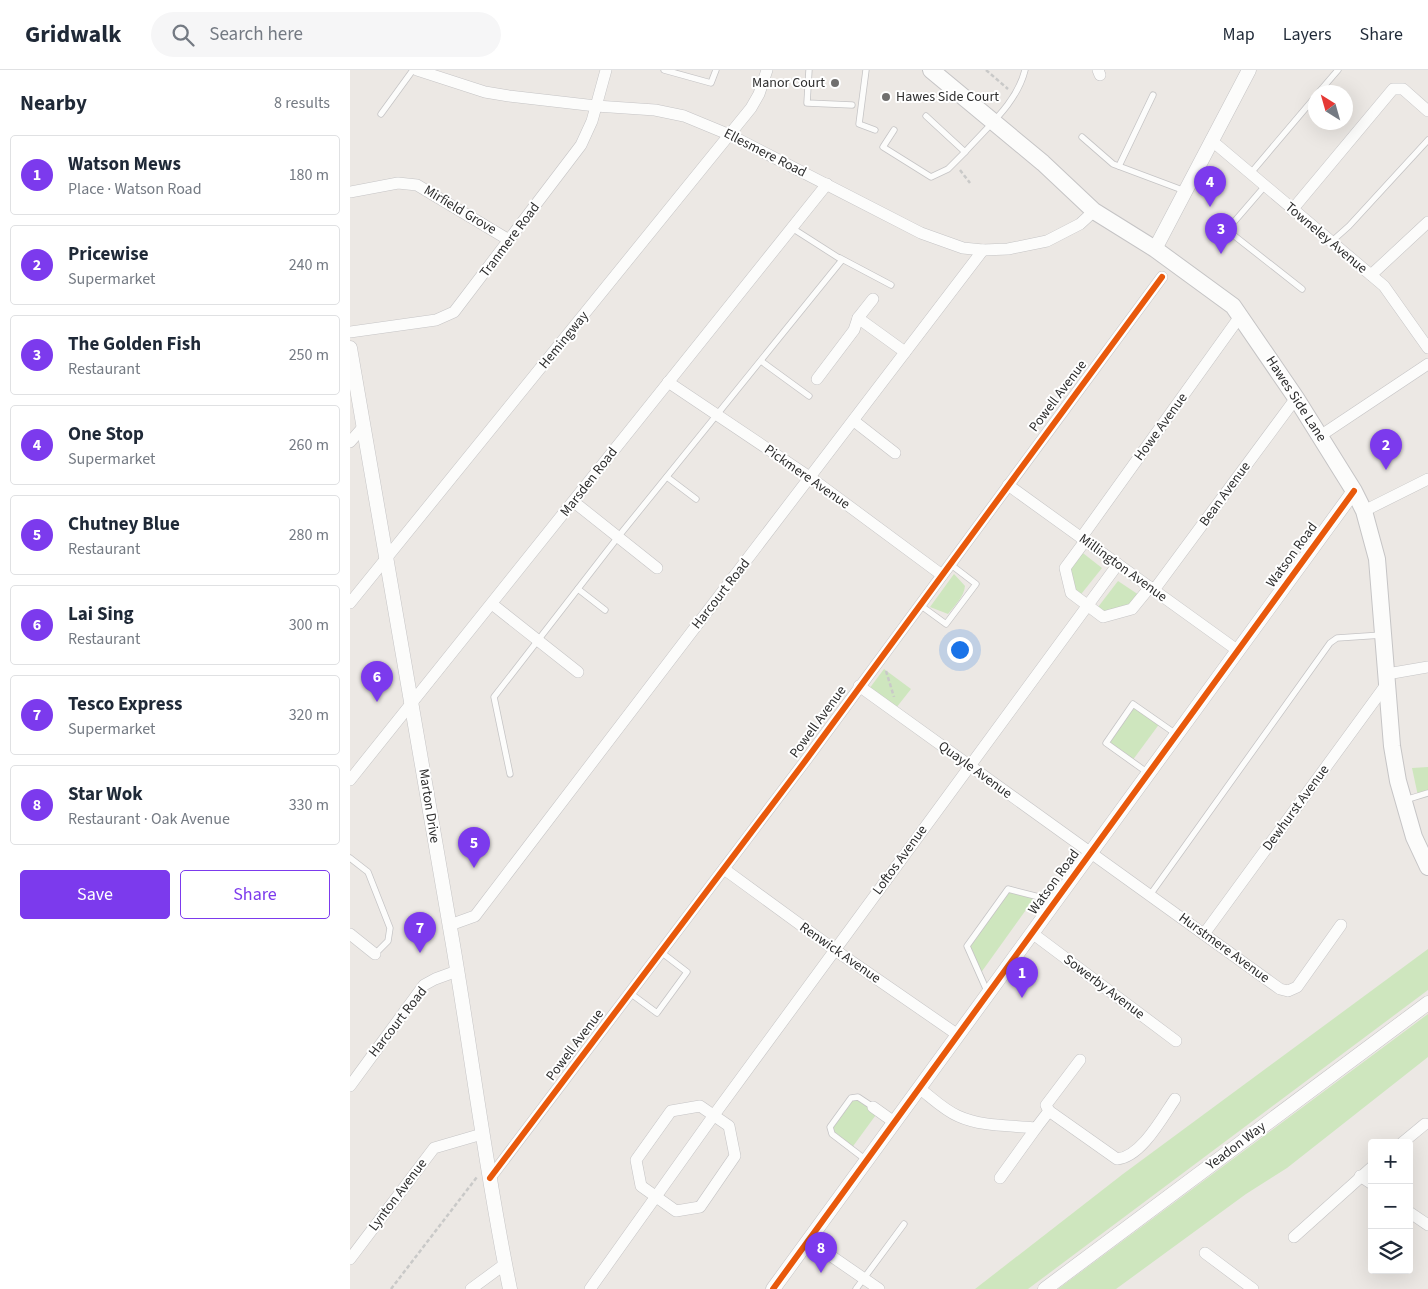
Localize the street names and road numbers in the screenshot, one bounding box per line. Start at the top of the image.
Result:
street label: Ellesmere Road [720,124,810,182]
street label: Mirfield Grove [420,180,500,240]
street label: Tranmere Road [475,198,545,282]
street label: Towneley Avenue [1281,198,1371,278]
street label: Hemingway [534,306,594,373]
street label: Hawes Side Lane [1261,352,1331,446]
street label: Powell Avenue [1024,356,1092,436]
street label: Howe Avenue [1130,389,1193,465]
street label: Pickmere Avenue [760,440,854,514]
street label: Marsden Road [556,443,622,521]
street label: Bean Avenue [1195,457,1255,530]
street label: Watson Road [1262,518,1322,592]
street label: Millington Avenue [1075,529,1171,607]
street label: Harcourt Road [687,554,755,634]
street label: Powell Avenue [785,682,851,762]
street label: Quayle Avenue [934,736,1016,804]
street label: Dewhurst Avenue [1258,761,1334,855]
street label: Marton Drive [413,767,445,845]
street label: Loftos Avenue [868,821,932,899]
street label: Watson Road [1024,845,1084,919]
street label: Hurstmere Avenue [1174,908,1274,988]
street label: Renwick Avenue [795,918,885,989]
street label: Sowerby Avenue [1059,950,1149,1024]
street label: Harcourt Road [364,982,432,1062]
street label: Powell Avenue [541,1005,609,1085]
street label: Yeadon Way [1201,1117,1270,1176]
street label: Lynton Avenue [364,1155,432,1235]

